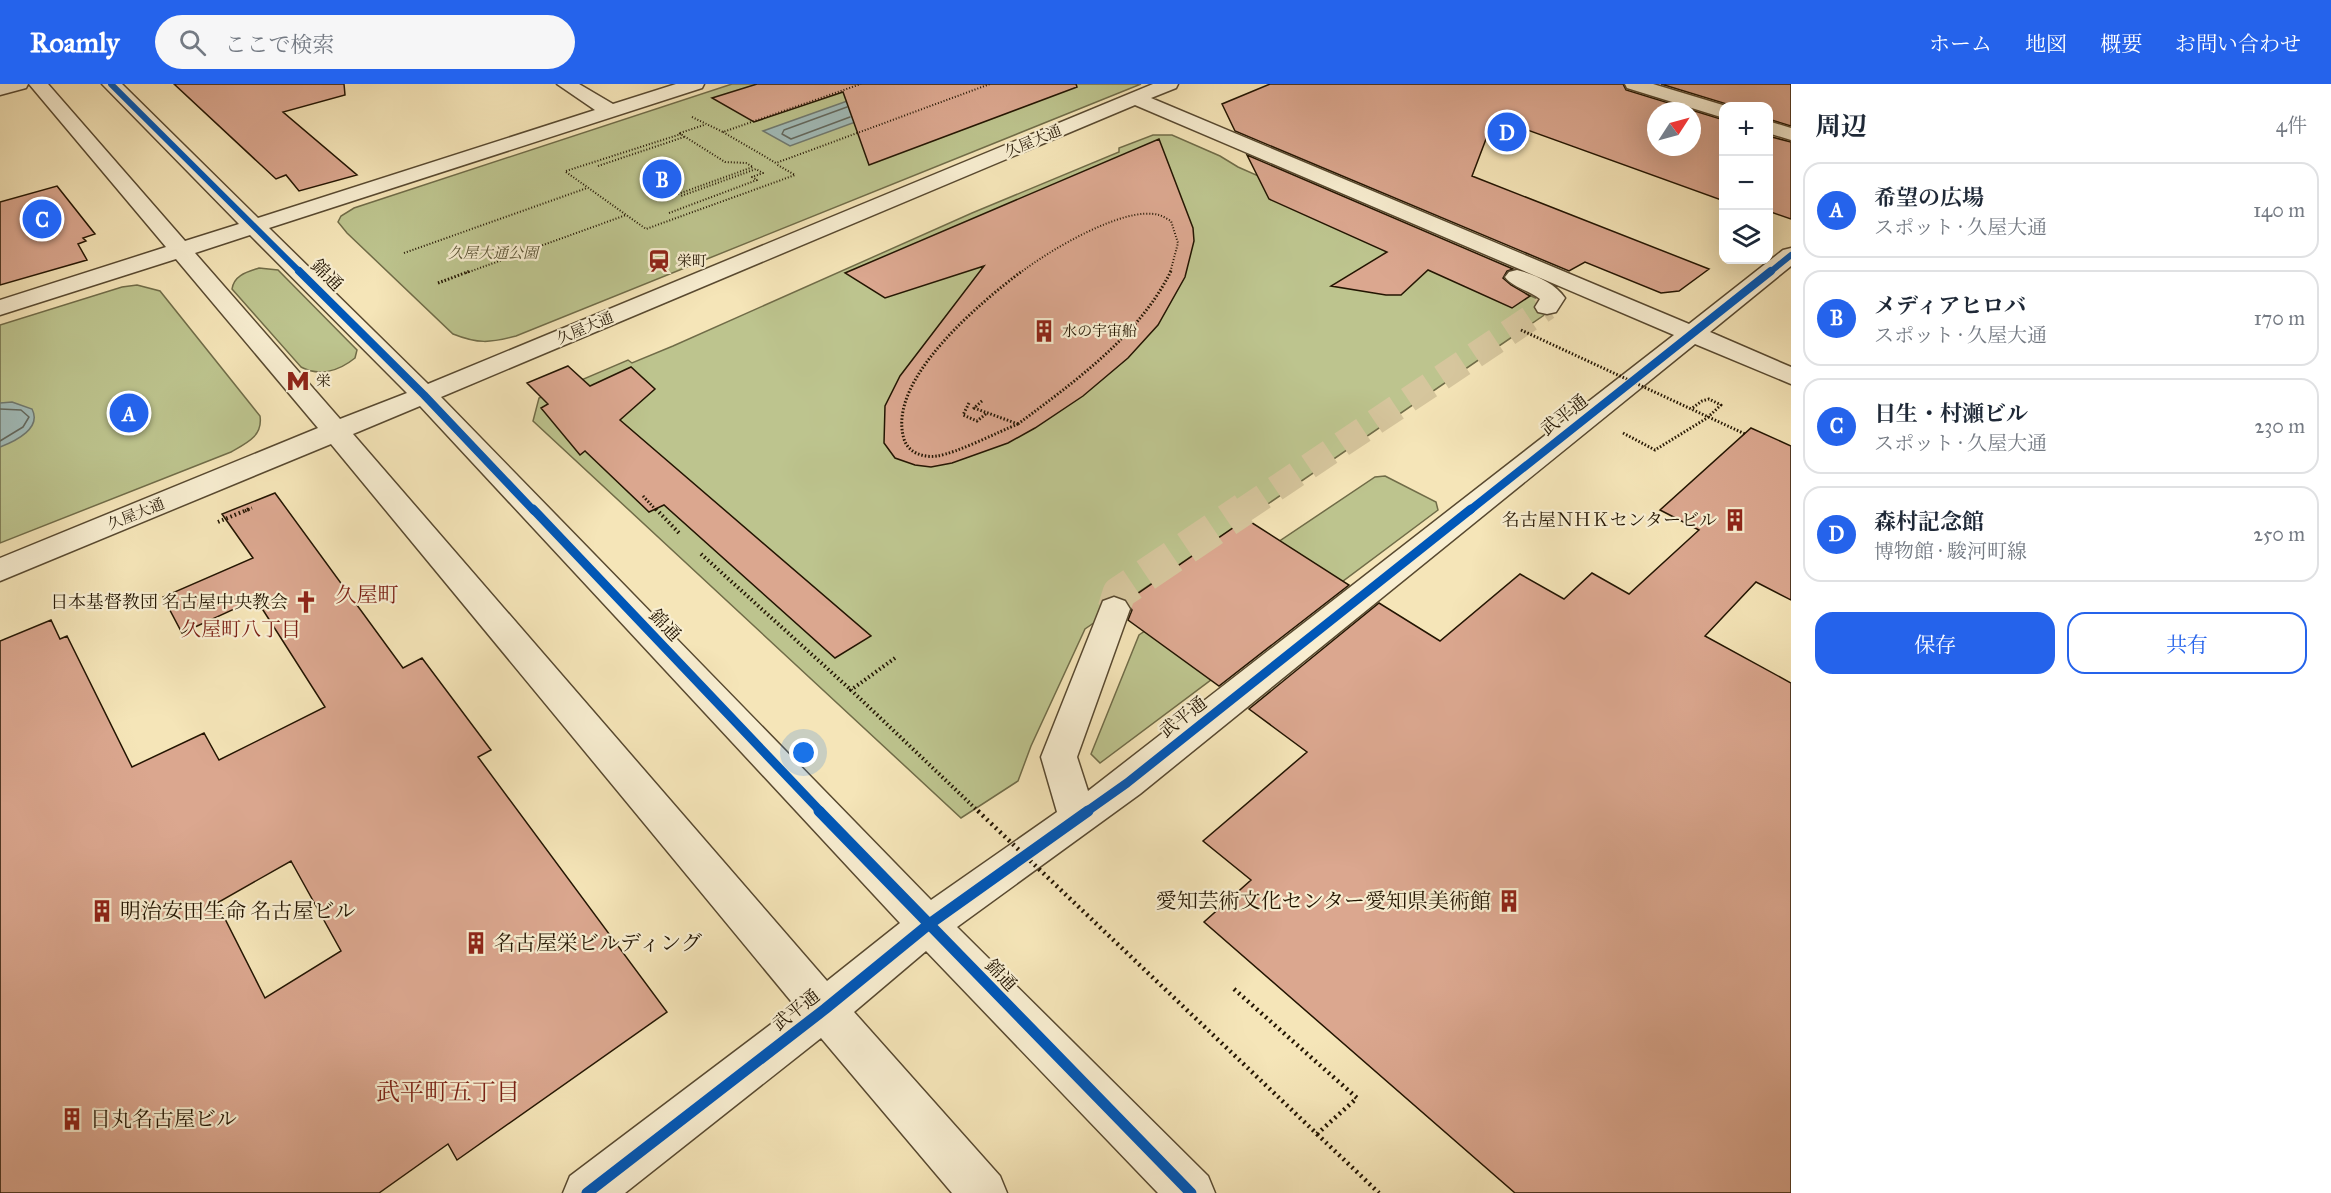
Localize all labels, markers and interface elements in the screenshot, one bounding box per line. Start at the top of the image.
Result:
search box [155,15,575,69]
text: Roamly [30,25,119,60]
icon: search [176,26,209,59]
text: ここで検索 [224,31,334,58]
text: ホーム [1929,31,1992,57]
text: 地図 [2025,31,2067,57]
text: 概要 [2100,31,2142,57]
text: お問い合わせ [2175,31,2301,57]
north arrow [1647,102,1701,156]
map controls [1719,102,1773,264]
button: + [1719,102,1773,156]
pin: D [1488,110,1526,154]
text: 周辺 [1815,110,1867,142]
text: 4件 [2276,113,2307,137]
street label: 久屋大通 [1002,121,1064,161]
pin: B [642,156,682,202]
button: − [1719,156,1773,210]
text: 希望の広場 [1874,184,1984,211]
pin: C [22,196,62,242]
text: A [1830,198,1843,222]
text: 140 m [2253,198,2305,222]
button: layers [1719,210,1773,264]
text: スポット · 久屋大通 [1874,215,2047,239]
park label: 久屋大通公園 [448,244,541,262]
station icon: 栄町 [646,248,672,274]
place label: 栄町 [677,252,707,270]
street label: 錦通 [306,254,348,296]
text: メディアヒロバ [1874,292,2026,319]
text: B [1830,306,1843,330]
text: 170 m [2254,306,2305,330]
street label: 久屋大通 [554,308,616,348]
building icon: 水の宇宙船 [1031,318,1057,344]
place label: 水の宇宙船 [1062,322,1137,340]
text: スポット · 久屋大通 [1874,323,2047,347]
metro station icon: 栄 [285,368,311,394]
place label: 栄 [316,372,331,390]
pin: A [110,390,148,436]
street label: 武平通 [1536,390,1592,440]
text: 日生・村瀬ビル [1874,400,2028,427]
text: C [1830,414,1843,438]
text: 230 m [2254,414,2305,438]
text: スポット · 久屋大通 [1874,431,2047,455]
street label: 久屋大通 [105,494,167,534]
building icon: 名古屋ＮＨＫセンタービル [1722,507,1748,533]
text: 森村記念館 [1874,508,1984,535]
place label: 名古屋ＮＨＫセンタービル [1502,509,1717,531]
text: D [1829,522,1844,546]
text: 250 m [2253,522,2305,546]
text: 博物館 · 駿河町線 [1874,539,2027,563]
district label: 久屋町 [336,582,399,608]
church icon: 日本基督教団 名古屋中央教会 [293,589,319,615]
place label: 日本基督教団 名古屋中央教会 [50,591,288,613]
street label: 錦通 [645,604,685,646]
button: 保存 [1815,612,2055,674]
button: 共有 [2067,612,2307,674]
district label: 久屋町八丁目 [181,617,301,641]
street label: 武平通 [1155,692,1211,742]
your location [789,738,818,767]
place label: 愛知芸術文化センター愛知県美術館 [1156,888,1491,914]
building icon: 愛知芸術文化センター愛知県美術館 [1496,888,1522,914]
building icon: 明治安田生命 名古屋ビル [89,898,115,924]
place label: 明治安田生命 名古屋ビル [120,898,356,924]
building icon: 名古屋栄ビルディング [463,930,489,956]
place label: 名古屋栄ビルディング [494,930,702,956]
street label: 錦通 [981,954,1021,996]
street label: 武平通 [768,985,824,1035]
district label: 武平町五丁目 [376,1077,520,1107]
building icon: 日丸名古屋ビル [59,1106,85,1132]
place label: 日丸名古屋ビル [90,1106,237,1132]

